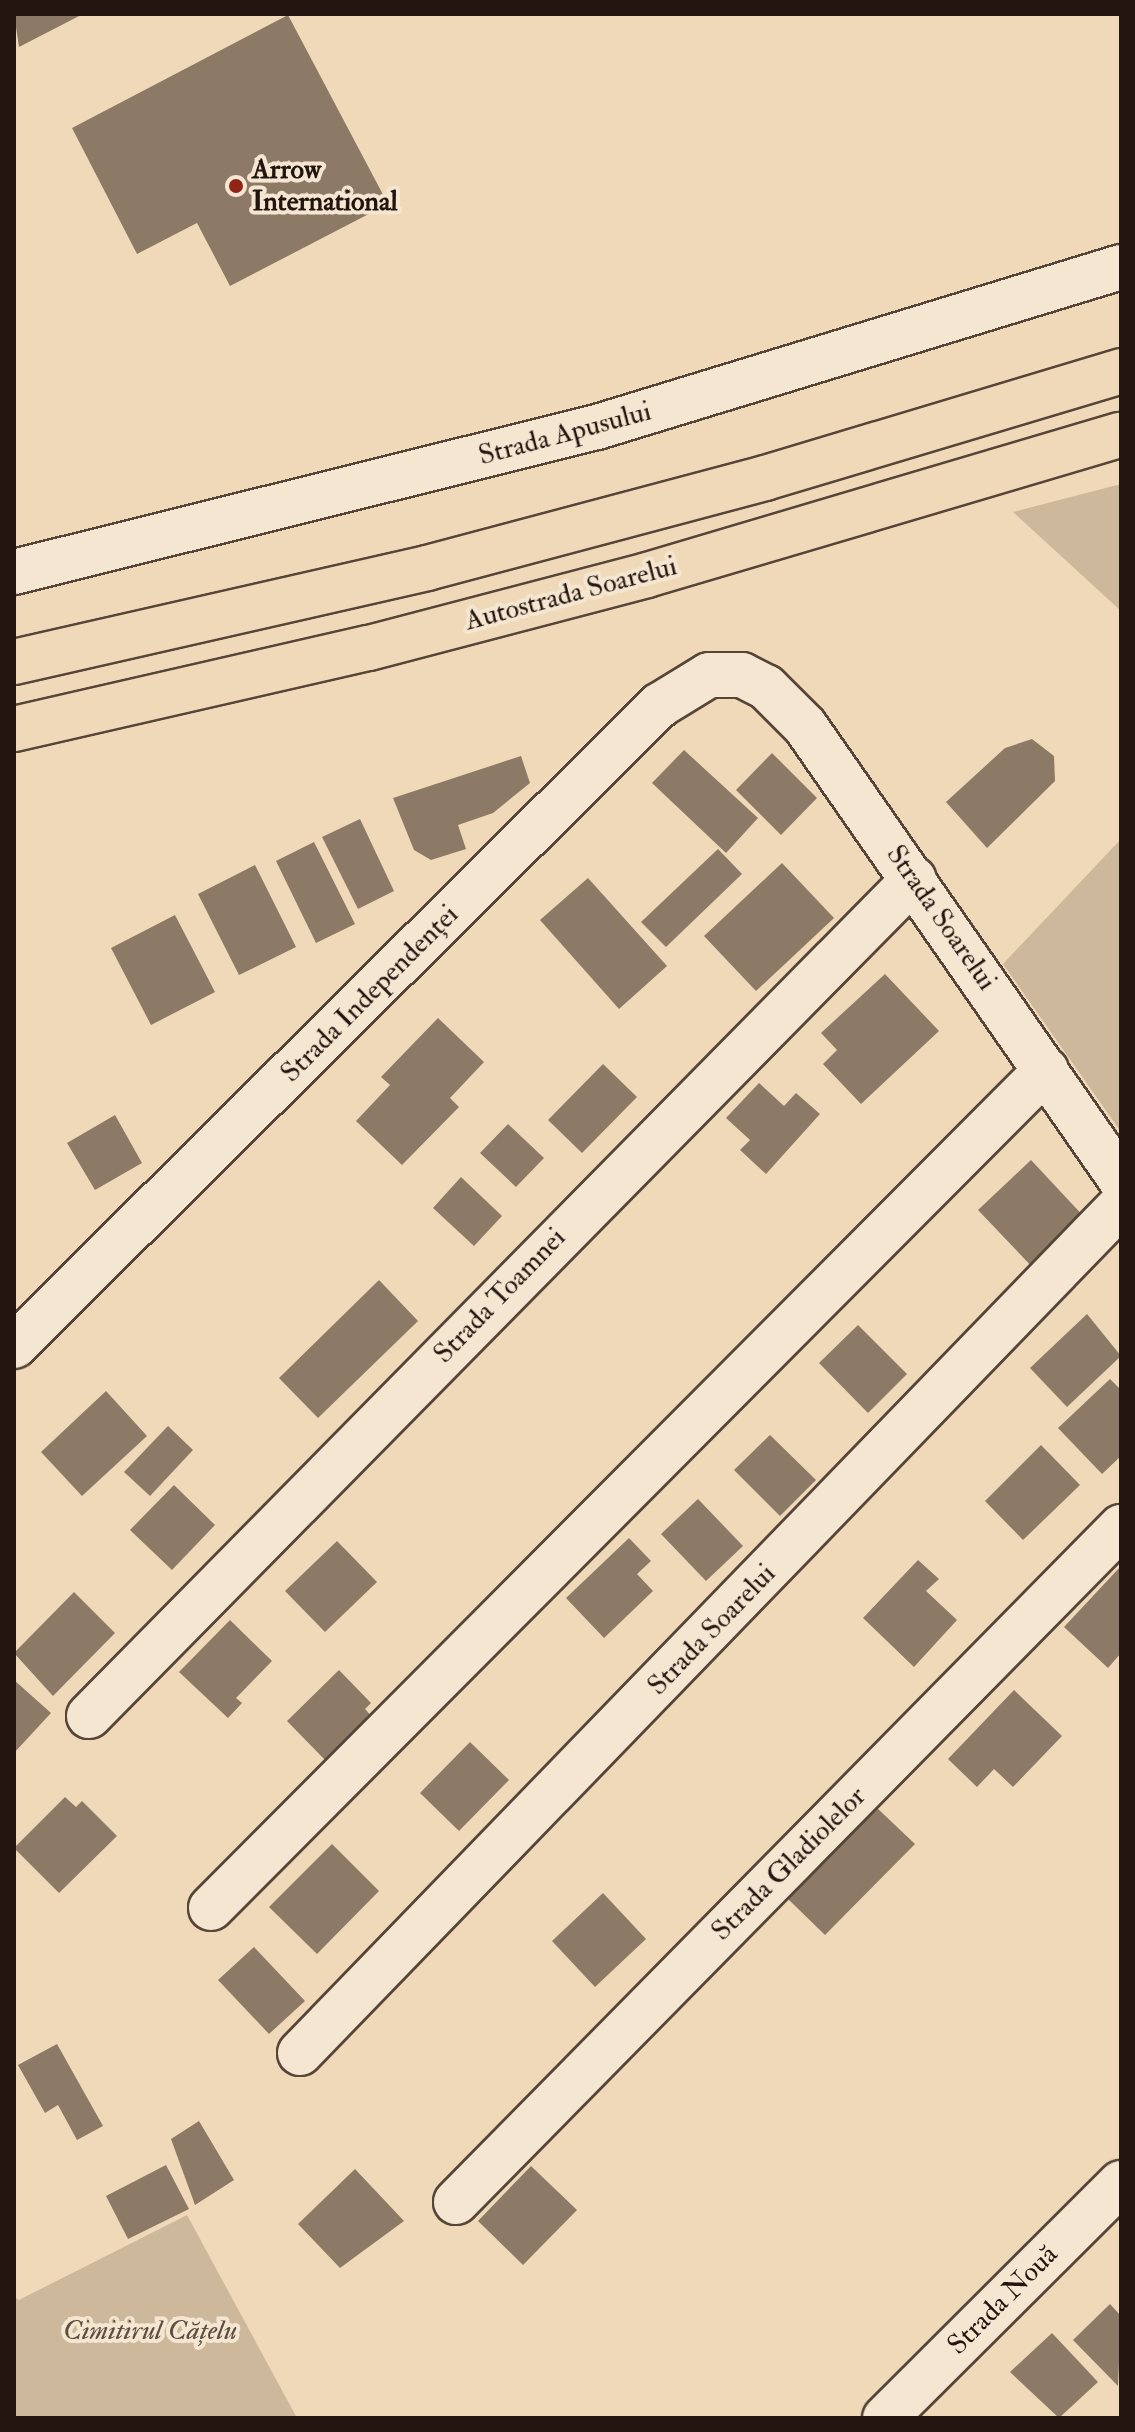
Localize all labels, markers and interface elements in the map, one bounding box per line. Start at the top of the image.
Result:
place label: Arrow International [252,153,398,219]
marker: Arrow International [227,177,245,195]
street label: Strada Apusului [475,395,655,473]
street label: Autostrada Soarelui [461,550,681,638]
street label: Strada Soarelui [879,839,1003,997]
street label: Strada Independenței [274,898,466,1090]
street label: Strada Toamnei [427,1221,573,1371]
street label: Strada Soarelui [641,1557,783,1703]
street label: Strada Gladiolelor [705,1780,873,1948]
street label: Strada Nouă [941,2238,1065,2362]
park label: Cimitirul Cățelu [63,2314,237,2348]

